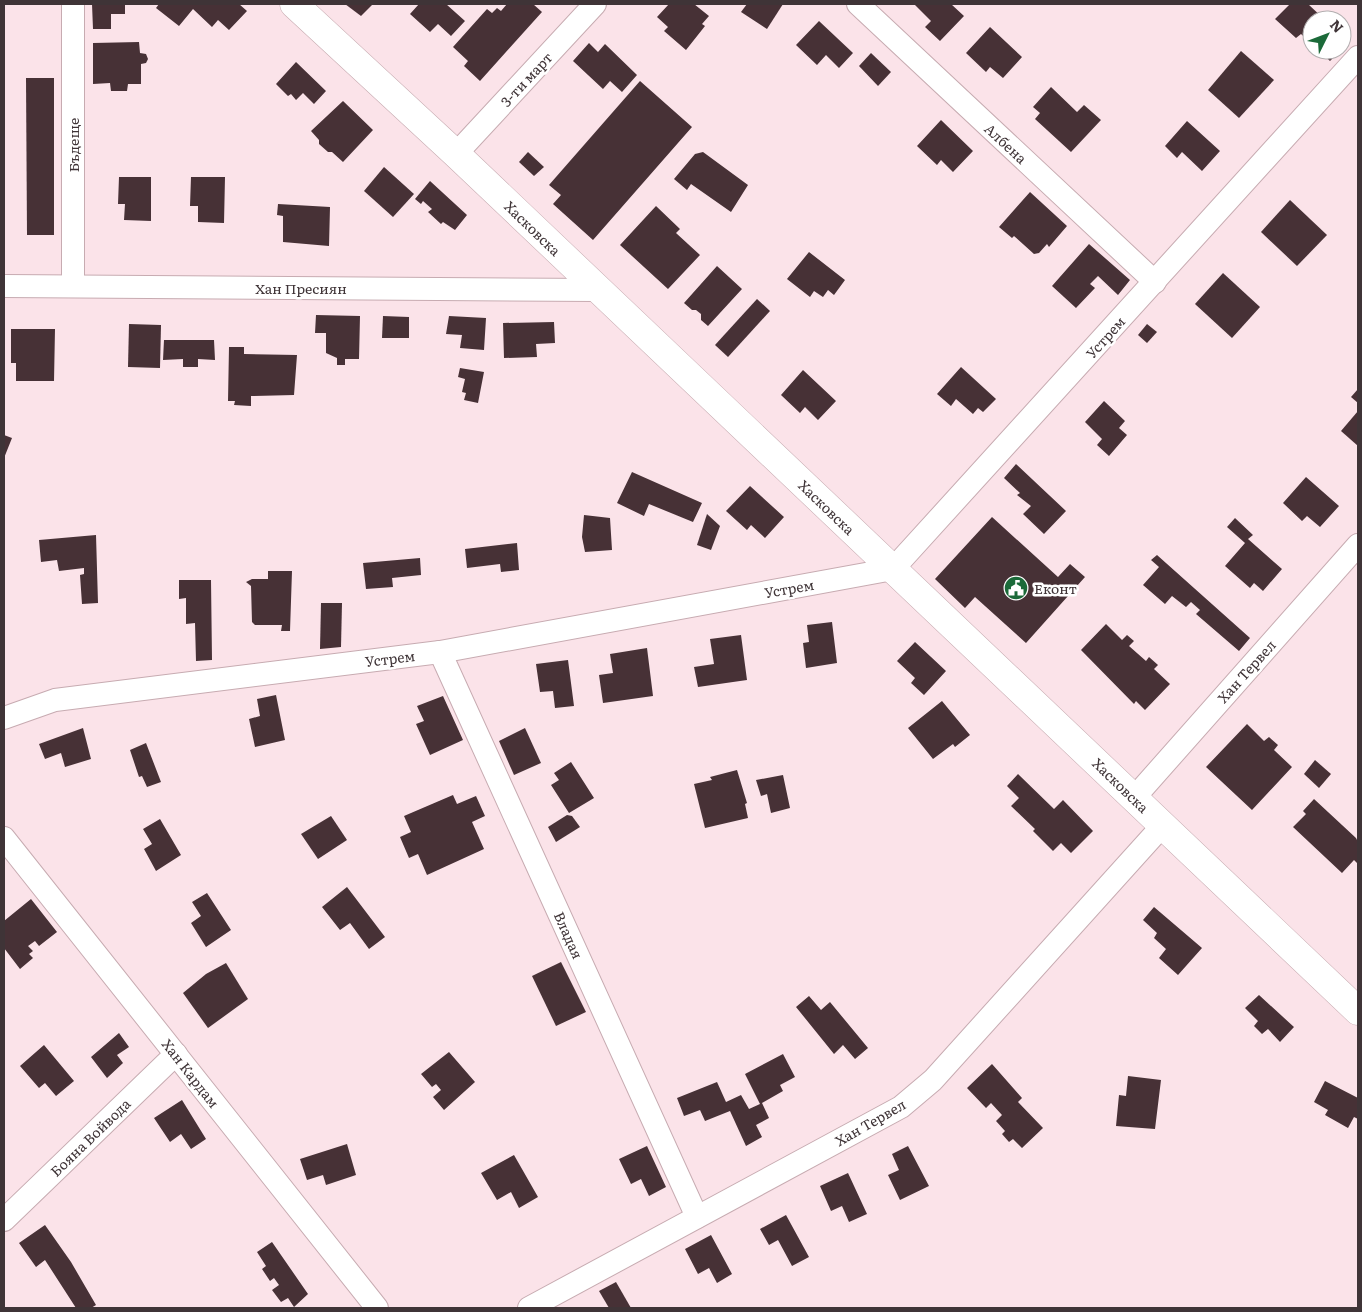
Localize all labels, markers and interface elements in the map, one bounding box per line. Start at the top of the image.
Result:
north arrow [1302,10,1352,60]
text: N [1326,15,1349,37]
street label: 3-ти март [495,47,557,111]
street label: Бъдеще [63,118,83,172]
street label: Албена [980,118,1032,168]
street label: Хасковска [500,196,566,260]
street label: Хан Пресиян [255,278,347,298]
street label: Устрем [1081,311,1129,362]
street label: Хасковска [794,475,860,539]
street label: Устрем [763,574,816,602]
public building icon: Еконт [1003,575,1029,601]
place label: Еконт [1034,578,1077,598]
street label: Хан Тервел [1212,635,1280,707]
street label: Устрем [364,645,416,671]
street label: Хасковска [1088,753,1154,817]
street label: Владая [550,908,588,962]
street label: Хан Кардам [158,1034,224,1112]
street label: Бояна Войвода [45,1093,135,1181]
street label: Хан Тервел [831,1094,909,1150]

